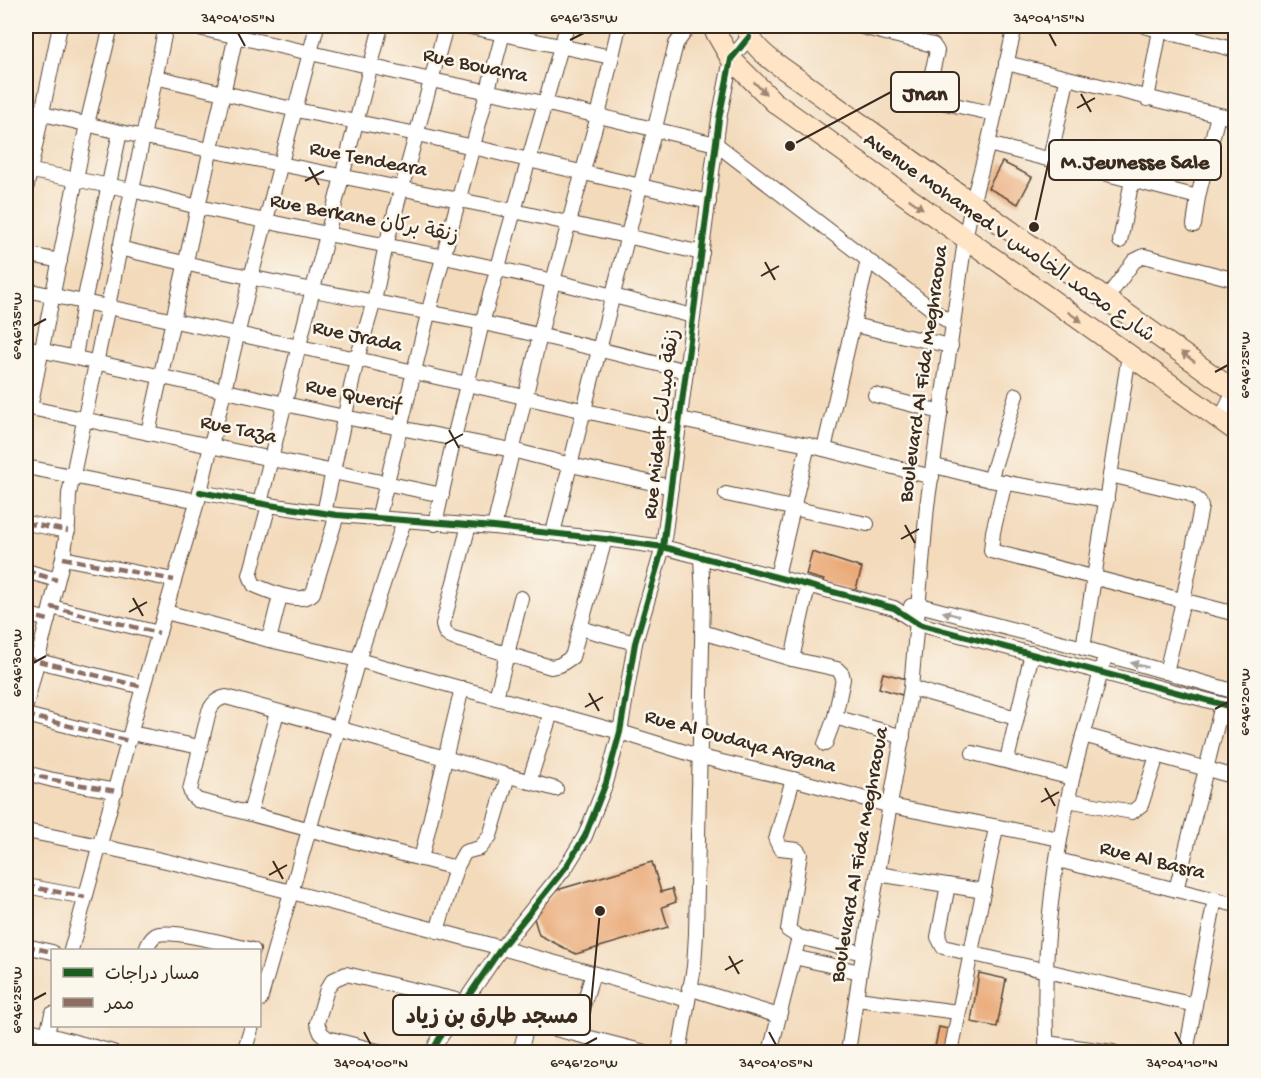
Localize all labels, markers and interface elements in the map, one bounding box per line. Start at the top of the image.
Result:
text: 34°04'05"N [200,10,275,28]
text: 6°46'35"W [550,10,618,28]
text: 34°04'15"N [1012,10,1085,28]
street label: Rue Bouarra [420,44,531,91]
callout: Jnan [891,72,959,112]
one-way arrow [753,81,767,96]
text: Jnan [902,83,948,109]
street label: Avenue Mohamed V شارع محمد الخامس [858,128,1158,350]
street label: Rue Tendeara [307,137,430,185]
callout: M.Jeunesse Sale [1049,140,1221,180]
text: M.Jeunesse Sale [1061,151,1210,177]
street label: Rue Berkane زنقة بركان [268,189,460,251]
one-way arrow [908,198,924,210]
street label: Boulevard Al Fida Meghraoua [894,243,956,505]
text: 6°46'35"W [9,292,27,360]
one-way arrow [1067,311,1083,323]
street label: Rue Jrada [310,316,405,360]
street label: Rue Midelt زنقة ميدلت [639,327,687,521]
text: 6°46'25"W [1237,331,1255,399]
one-way arrow [1181,351,1197,363]
street label: Rue Quercif [303,375,405,420]
street label: Rue Taza [198,411,280,452]
one-way arrow [941,609,959,618]
text: 6°46'30"W [9,629,27,697]
one-way arrow [1130,659,1148,669]
text: 6°46'20"W [1237,668,1255,736]
street label: Rue Al Oudaya Argana [642,705,840,781]
street label: Boulevard Al Fida Meghraoua [826,724,896,986]
street label: Rue Al Basra [1097,837,1209,888]
legend [51,949,261,1027]
text: مسار دراجات [105,965,200,986]
text: 6°46'25"W [9,966,27,1034]
text: ممر [103,995,134,1016]
callout: مسجد طارق بن زياد [393,995,590,1035]
text: مسجد طارق بن زياد [406,1006,578,1032]
text: 34°04'00"N [333,1055,408,1073]
text: 6°46'20"W [550,1055,618,1073]
text: 34°04'05"N [738,1055,813,1073]
text: 34°04'10"N [1145,1055,1218,1073]

